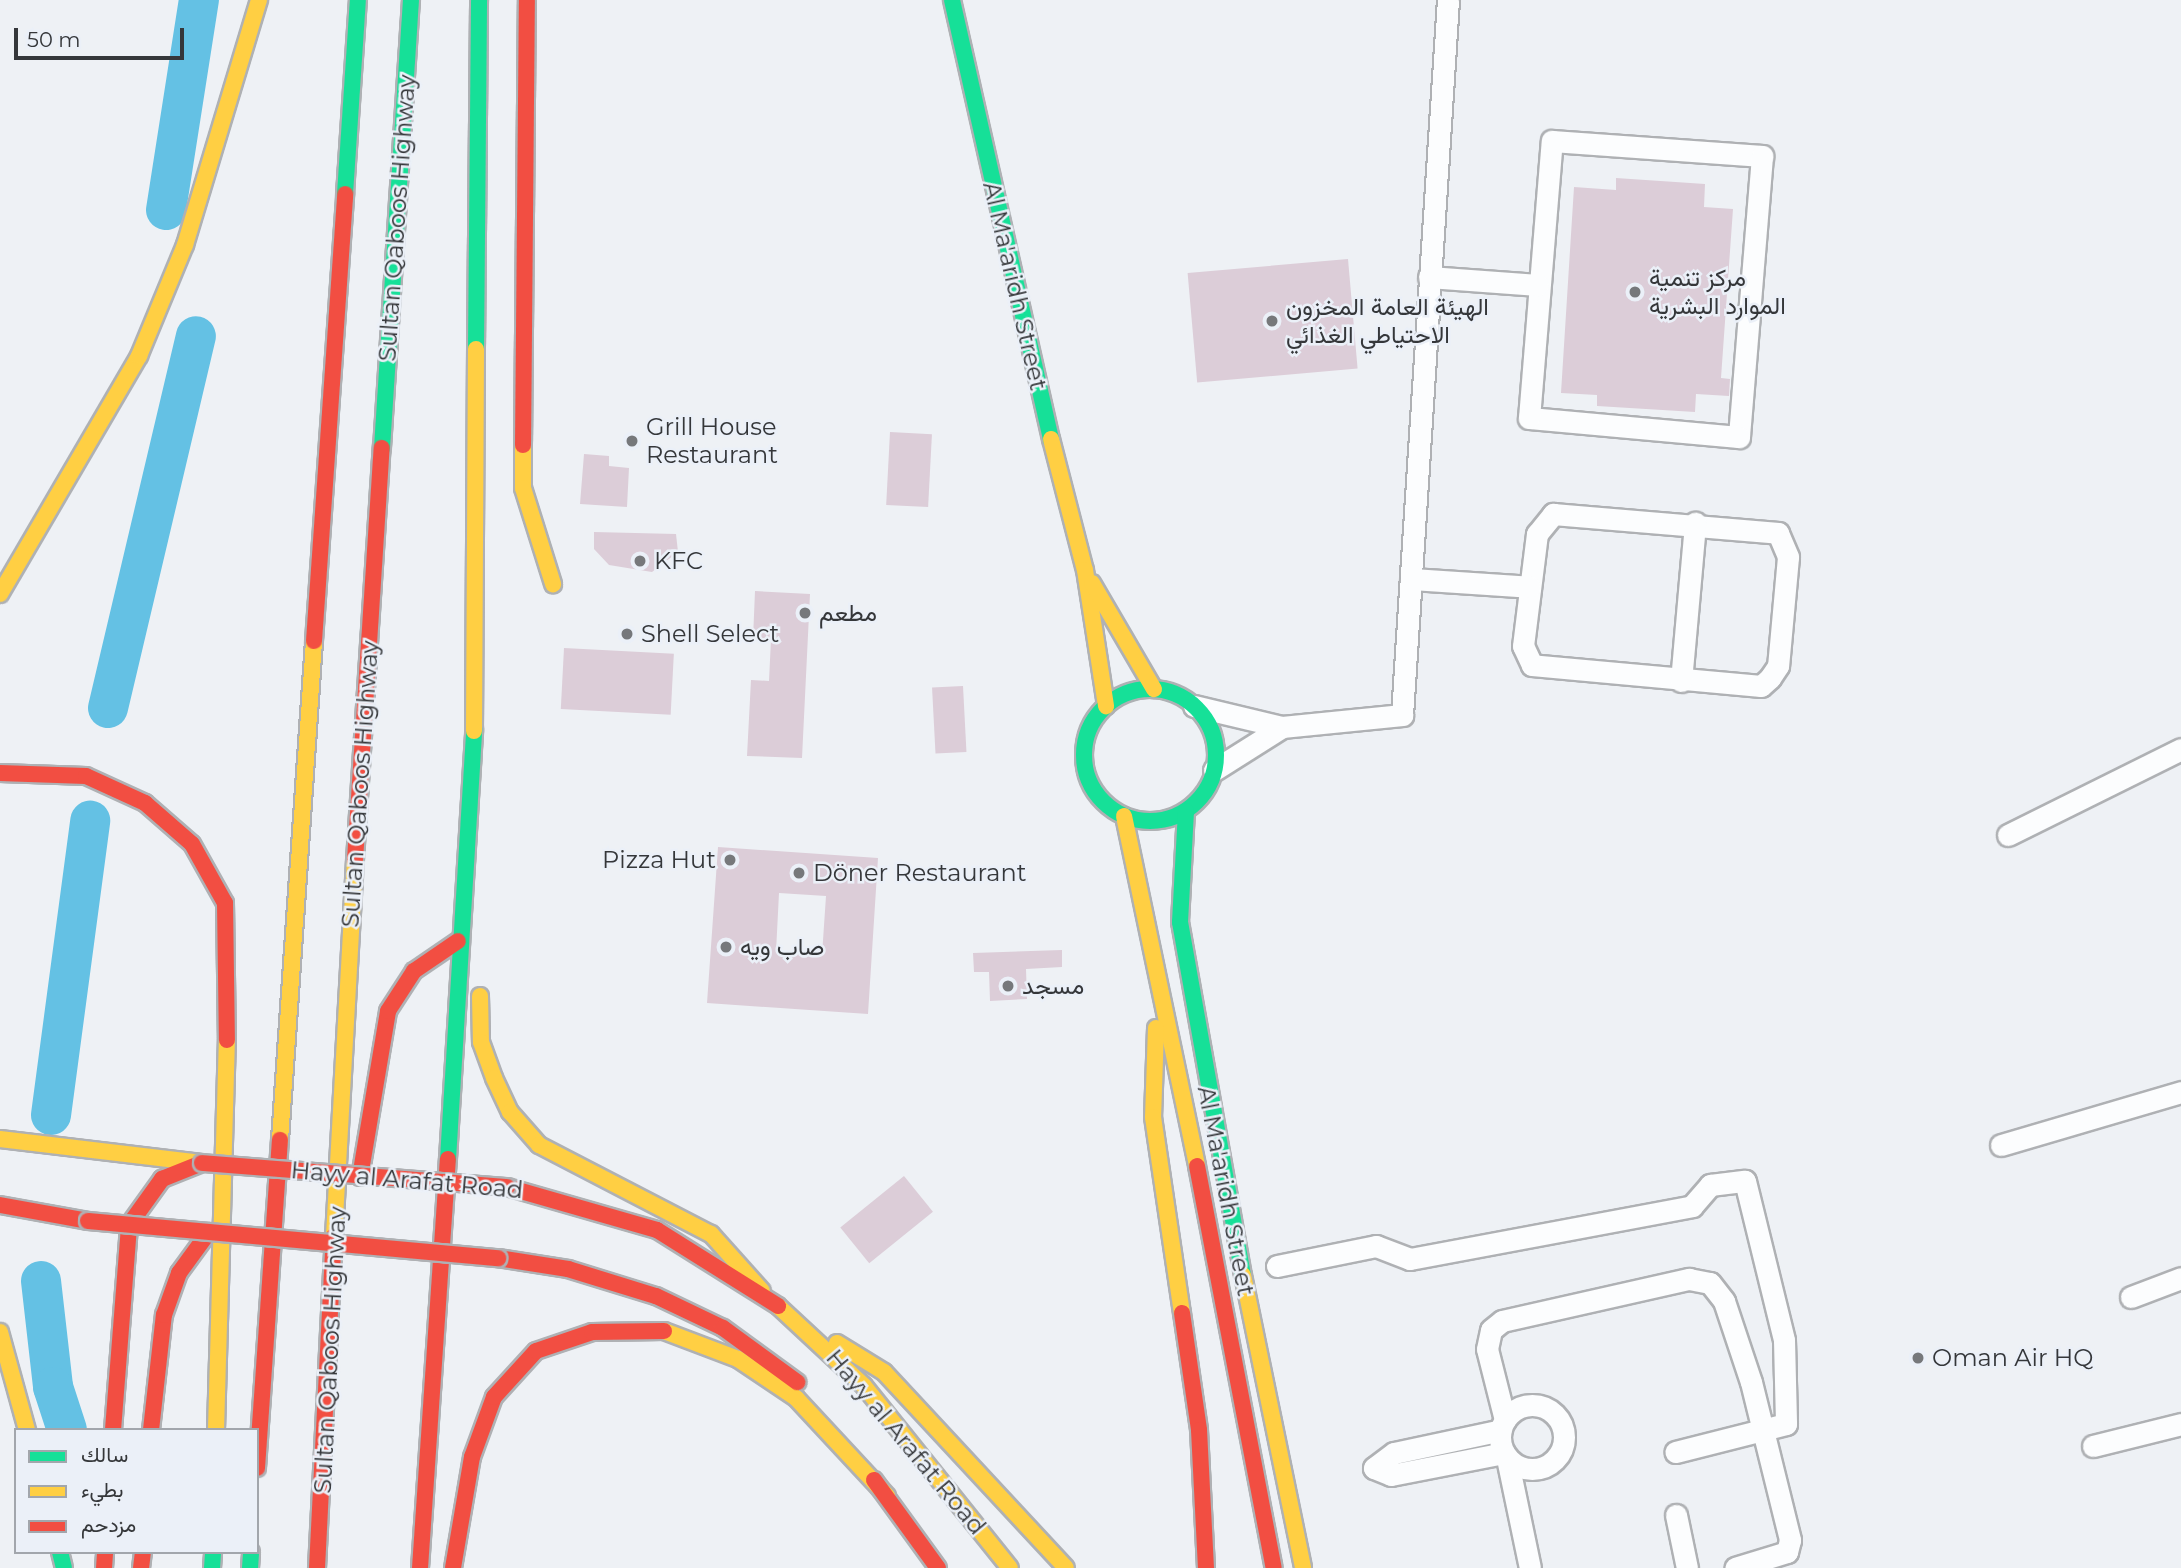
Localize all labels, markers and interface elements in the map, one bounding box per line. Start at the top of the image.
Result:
scale bar [18,14,187,58]
text: 50 m [27,27,81,52]
street label: Sultan Qaboos Highway [373,74,421,362]
street label: Al Ma'aridh Street [977,179,1053,393]
place label: مركز تنمية الموارد البشرية [1649,264,1786,320]
marker: مركز تنمية الموارد البشرية [1627,284,1643,300]
place label: الهيئة العامة المخزون الاحتياطي الغذائي [1286,293,1489,349]
marker: الهيئة العامة المخزون الاحتياطي الغذائي [1264,313,1280,329]
place label: Grill House Restaurant [646,413,778,469]
marker: Grill House Restaurant [624,433,640,449]
place label: KFC [654,547,703,575]
marker: KFC [632,553,648,569]
place label: مطعم [819,599,877,627]
marker: مطعم [797,605,813,621]
place label: Shell Select [641,620,779,648]
marker: Shell Select [619,626,635,642]
street label: Sultan Qaboos Highway [336,640,384,928]
place label: Pizza Hut [602,846,716,874]
marker: Pizza Hut [722,852,738,868]
place label: Döner Restaurant [813,859,1026,887]
marker: Döner Restaurant [791,865,807,881]
place label: صاب ويه [740,933,824,961]
marker: صاب ويه [718,939,734,955]
place label: مسجد [1022,972,1084,1000]
marker: مسجد [1000,978,1016,994]
street label: Al Ma'aridh Street [1192,1084,1260,1298]
street label: Hayy al Arafat Road [290,1155,524,1205]
street label: Sultan Qaboos Highway [308,1206,352,1494]
street label: Hayy al Arafat Road [820,1343,992,1541]
place label: Oman Air HQ [1932,1344,2093,1372]
marker: Oman Air HQ [1910,1350,1926,1366]
legend [14,1428,259,1554]
text: سالك [81,1442,128,1467]
text: بطيء [81,1477,124,1502]
text: مزدحم [81,1512,136,1537]

